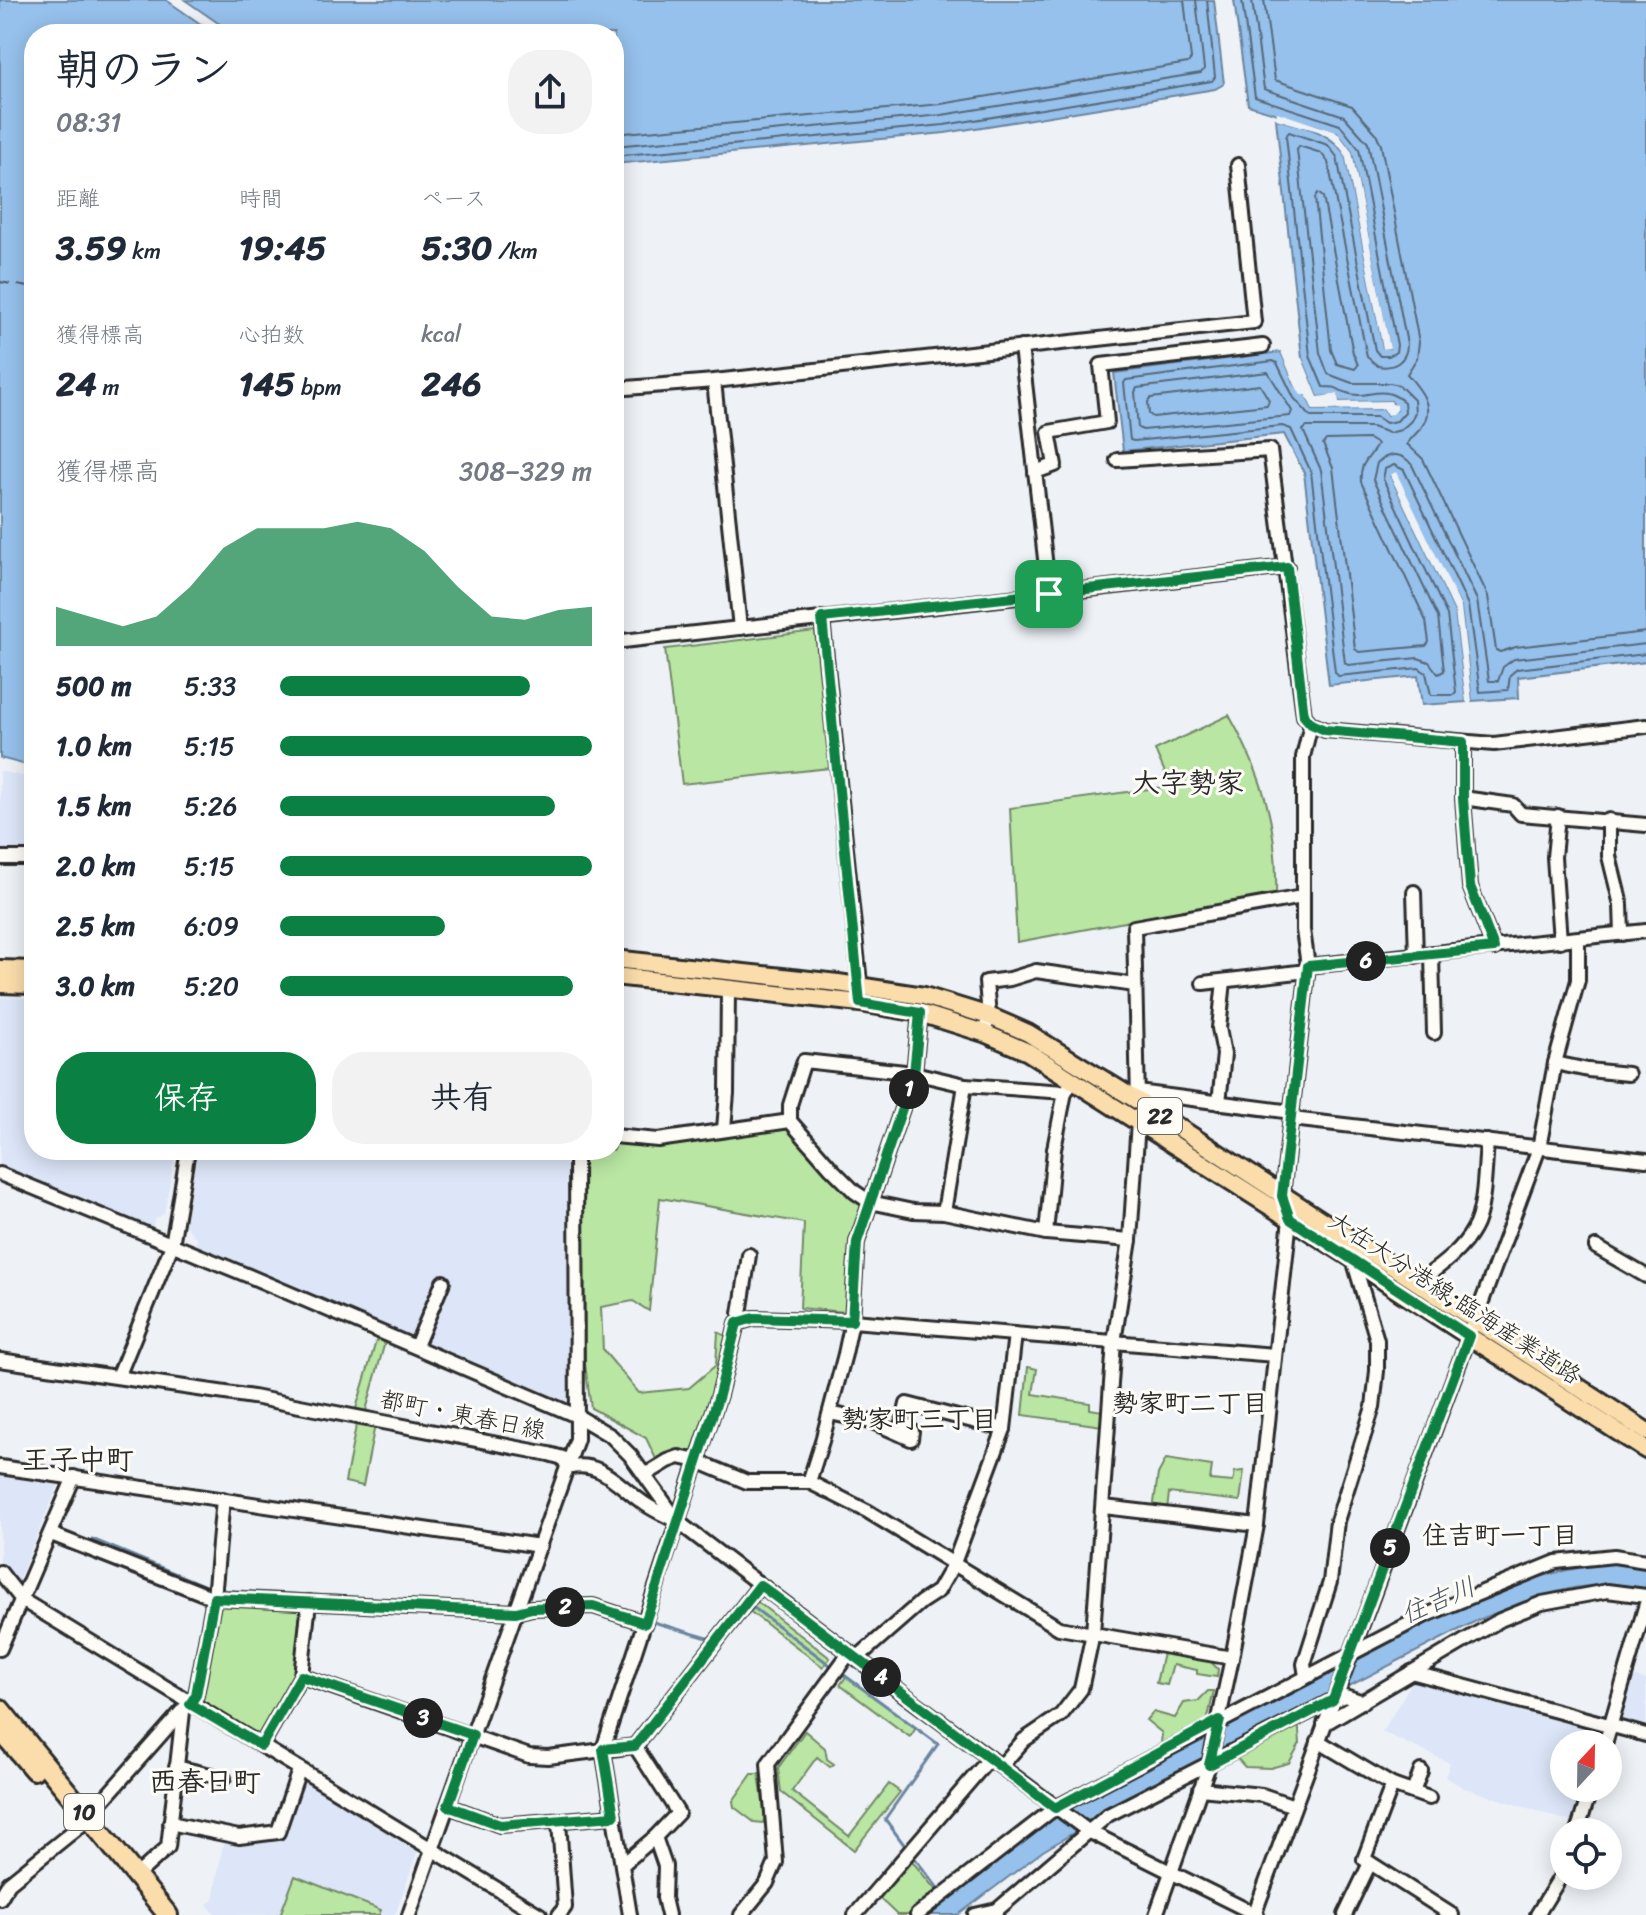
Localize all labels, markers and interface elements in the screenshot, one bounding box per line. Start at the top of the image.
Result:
text: 朝のラン [56,30,232,108]
button: share [508,50,592,134]
text: 08:31 [56,99,121,145]
text: 距離 [56,179,100,218]
text: 時間 [239,179,283,218]
text: ペース [421,179,486,218]
text: 3.59 [56,218,127,278]
text: 19:45 [239,218,326,278]
text: 5:30 [421,218,493,278]
text: km [127,232,161,271]
text: /km [493,232,538,271]
text: 獲得標高 [56,315,144,354]
text: 心拍数 [239,315,305,354]
text: kcal [421,315,461,354]
text: 24 [56,354,97,414]
text: 145 [239,354,295,414]
text: 246 [421,354,482,414]
text: m [97,368,120,407]
text: bpm [295,368,342,407]
text: 獲得標高 [56,448,160,494]
text: 308–329 m [459,448,592,494]
pin [1015,560,1083,628]
icon: arrive [1027,572,1071,616]
text: 500 m [56,663,131,709]
text: 5:33 [184,663,236,709]
text: 1.0 km [56,723,132,769]
text: 5:15 [184,723,235,769]
district label: 大字勢家 [1132,758,1244,807]
text: 1.5 km [56,783,131,829]
text: 5:26 [184,783,238,829]
text: 2.0 km [56,843,136,889]
text: 5:15 [184,843,235,889]
text: 2.5 km [56,903,135,949]
text: 6:09 [184,903,239,949]
pin: 6 [1346,941,1386,981]
text: 6 [1360,941,1372,980]
text: 3.0 km [56,963,135,1009]
text: 5:20 [184,963,239,1009]
button: 保存 [56,1052,316,1144]
button: 共有 [332,1052,592,1144]
pin: 1 [889,1069,929,1109]
text: 1 [904,1069,914,1108]
road number: 22 [1138,1098,1182,1134]
street label: 大在大分港線;臨海産業道路 [1320,1200,1590,1396]
street label: 都町・東春日線 [377,1378,549,1452]
district label: 勢家町二丁目 [1112,1380,1268,1426]
district label: 勢家町三丁目 [841,1396,997,1442]
district label: 王子中町 [22,1435,134,1484]
district label: 住吉町一丁目 [1422,1512,1578,1558]
pin: 5 [1370,1528,1410,1568]
text: 5 [1383,1528,1397,1567]
water label: 住吉川 [1393,1564,1483,1636]
pin: 2 [545,1587,585,1627]
text: 2 [559,1587,571,1626]
pin: 4 [861,1657,901,1697]
text: 4 [874,1657,888,1696]
pin: 3 [403,1698,443,1738]
text: 3 [417,1698,429,1737]
north arrow [1550,1730,1622,1802]
map controls [1550,1730,1622,1890]
district label: 西春日町 [149,1757,261,1806]
road number: 10 [64,1794,104,1830]
button: locate [1550,1818,1622,1890]

